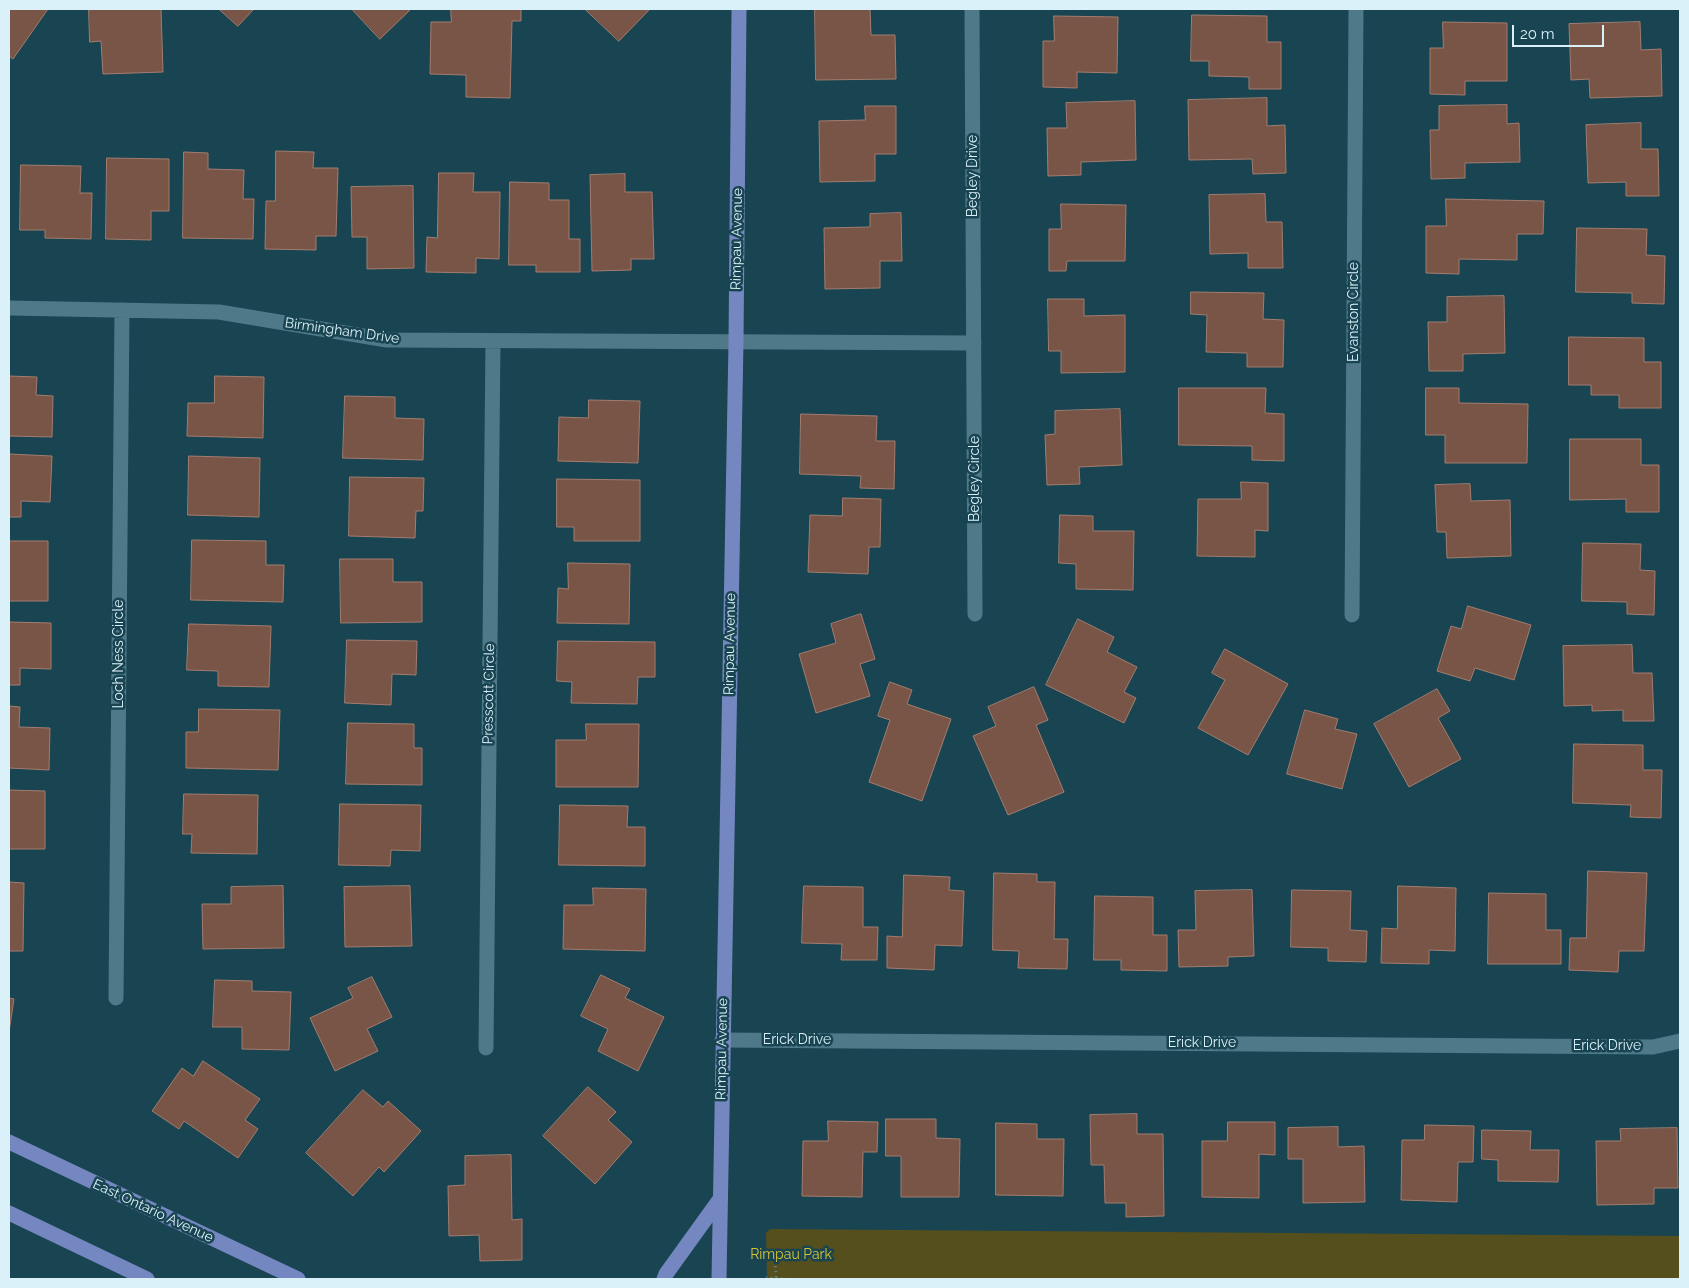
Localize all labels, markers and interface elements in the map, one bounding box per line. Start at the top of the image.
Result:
scale bar [1514,15,1606,47]
text: 20 m [1520,25,1555,43]
street label: Begley Drive [965,135,981,217]
street label: Rimpau Avenue [728,188,746,290]
street label: Evanston Circle [1346,262,1362,362]
street label: Birmingham Drive [284,315,400,347]
street label: Begley Circle [967,436,983,522]
street label: Rimpau Avenue [721,593,739,695]
street label: Loch Ness Circle [111,600,127,708]
street label: Presscott Circle [480,643,498,745]
street label: Rimpau Avenue [713,998,731,1100]
street label: Erick Drive [763,1032,831,1048]
street label: Erick Drive [1168,1035,1236,1051]
street label: Erick Drive [1573,1038,1641,1054]
street label: East Ontario Avenue [90,1176,216,1246]
park label: Rimpau Park [750,1247,832,1263]

